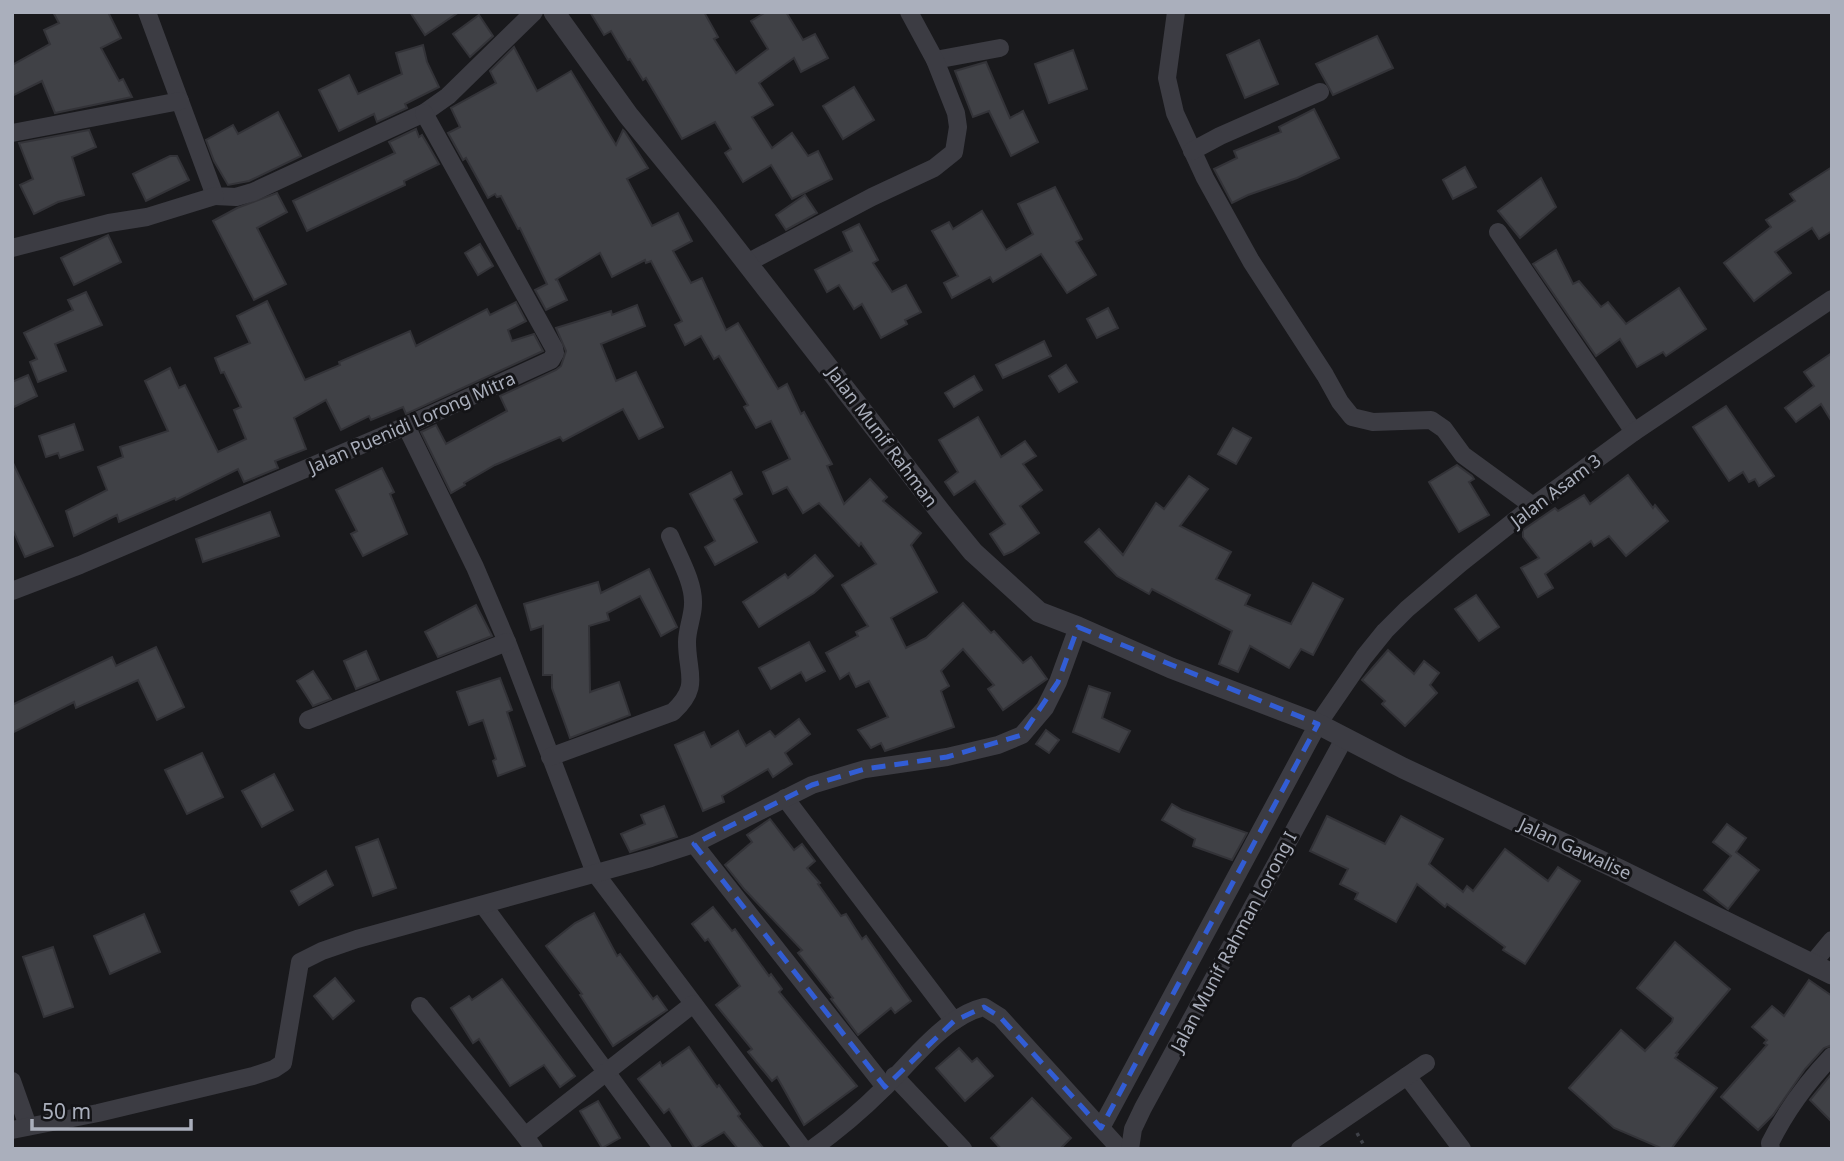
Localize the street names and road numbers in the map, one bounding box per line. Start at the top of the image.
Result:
street label: Jalan Munif Rahman [821,360,944,512]
street label: Jalan Puenidi Lorong Mitra [303,366,519,479]
street label: Jalan Asam 3 [1504,448,1606,533]
street label: Jalan Gawalise [1514,811,1635,885]
street label: Jalan Munif Rahman Lorong I [1164,827,1301,1058]

